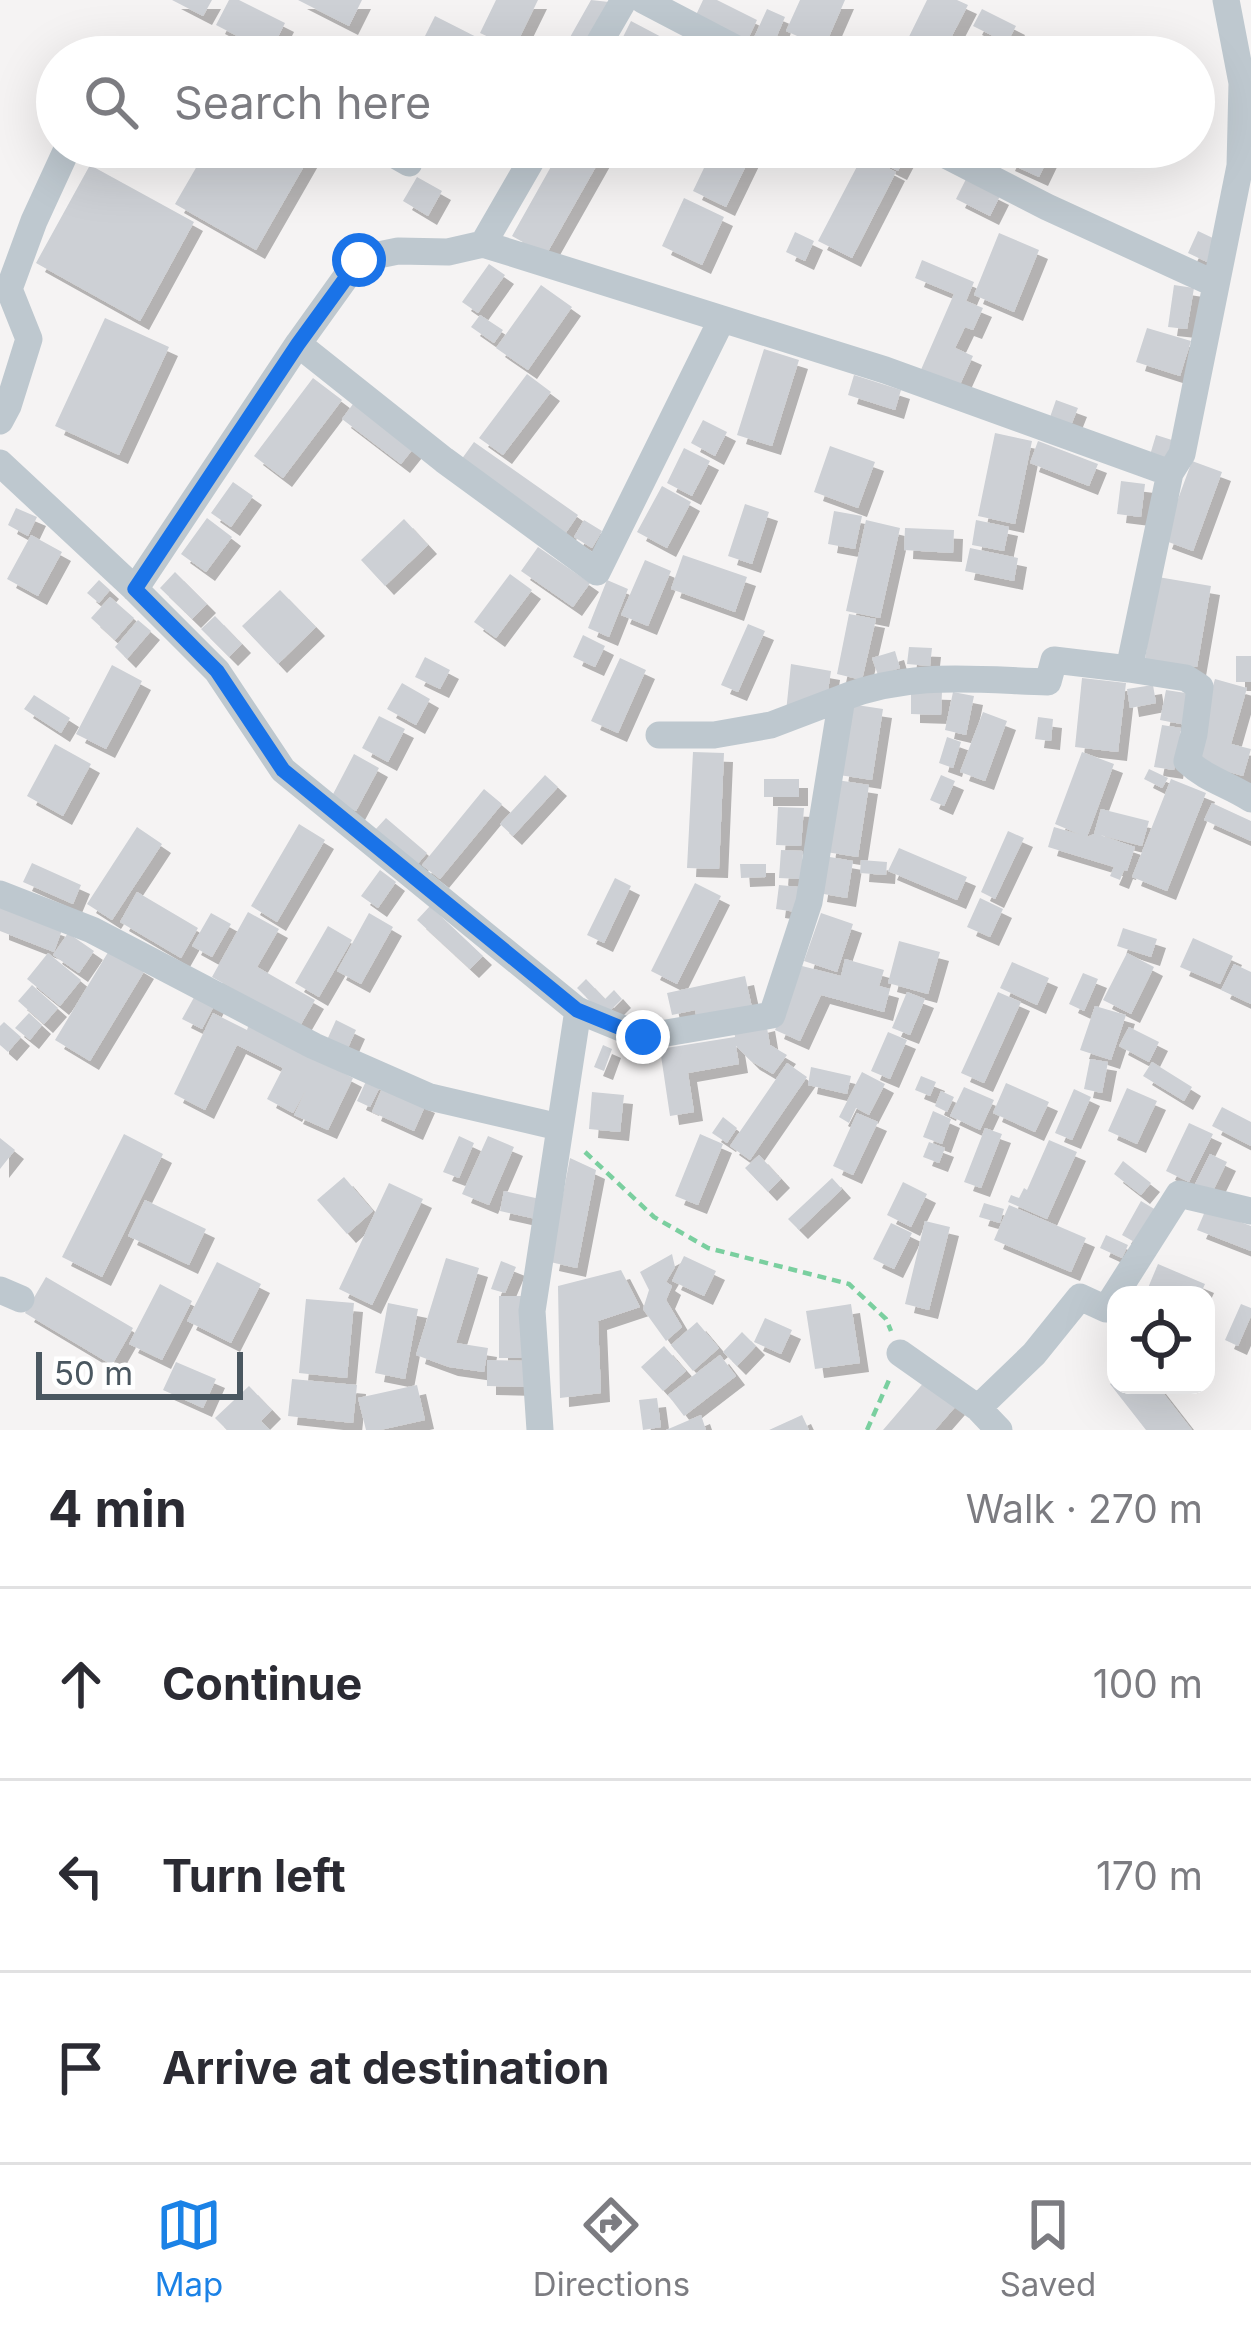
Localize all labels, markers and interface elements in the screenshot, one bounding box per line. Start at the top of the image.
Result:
search box [36,36,1215,168]
icon: search [78,69,144,135]
text: Search here [174,75,431,130]
route start [332,233,386,287]
route end [616,1010,670,1064]
map controls [1107,1286,1215,1394]
button: locate [1107,1286,1215,1394]
scale bar [36,1346,243,1399]
text: 50 m [54,1353,133,1393]
text: 4 min [48,1478,187,1539]
text: Walk · 270 m [966,1485,1203,1532]
icon: ahead [48,1651,114,1717]
text: Continue [162,1656,362,1711]
text: 100 m [1093,1660,1203,1707]
icon: left [48,1843,114,1909]
text: Turn left [162,1848,346,1903]
text: 170 m [1096,1852,1203,1899]
icon: arrive [48,2035,114,2101]
text: Arrive at destination [162,2040,609,2095]
tab: Map [155,2192,223,2304]
tab: Directions [533,2192,690,2304]
tab: Saved [1000,2192,1096,2304]

